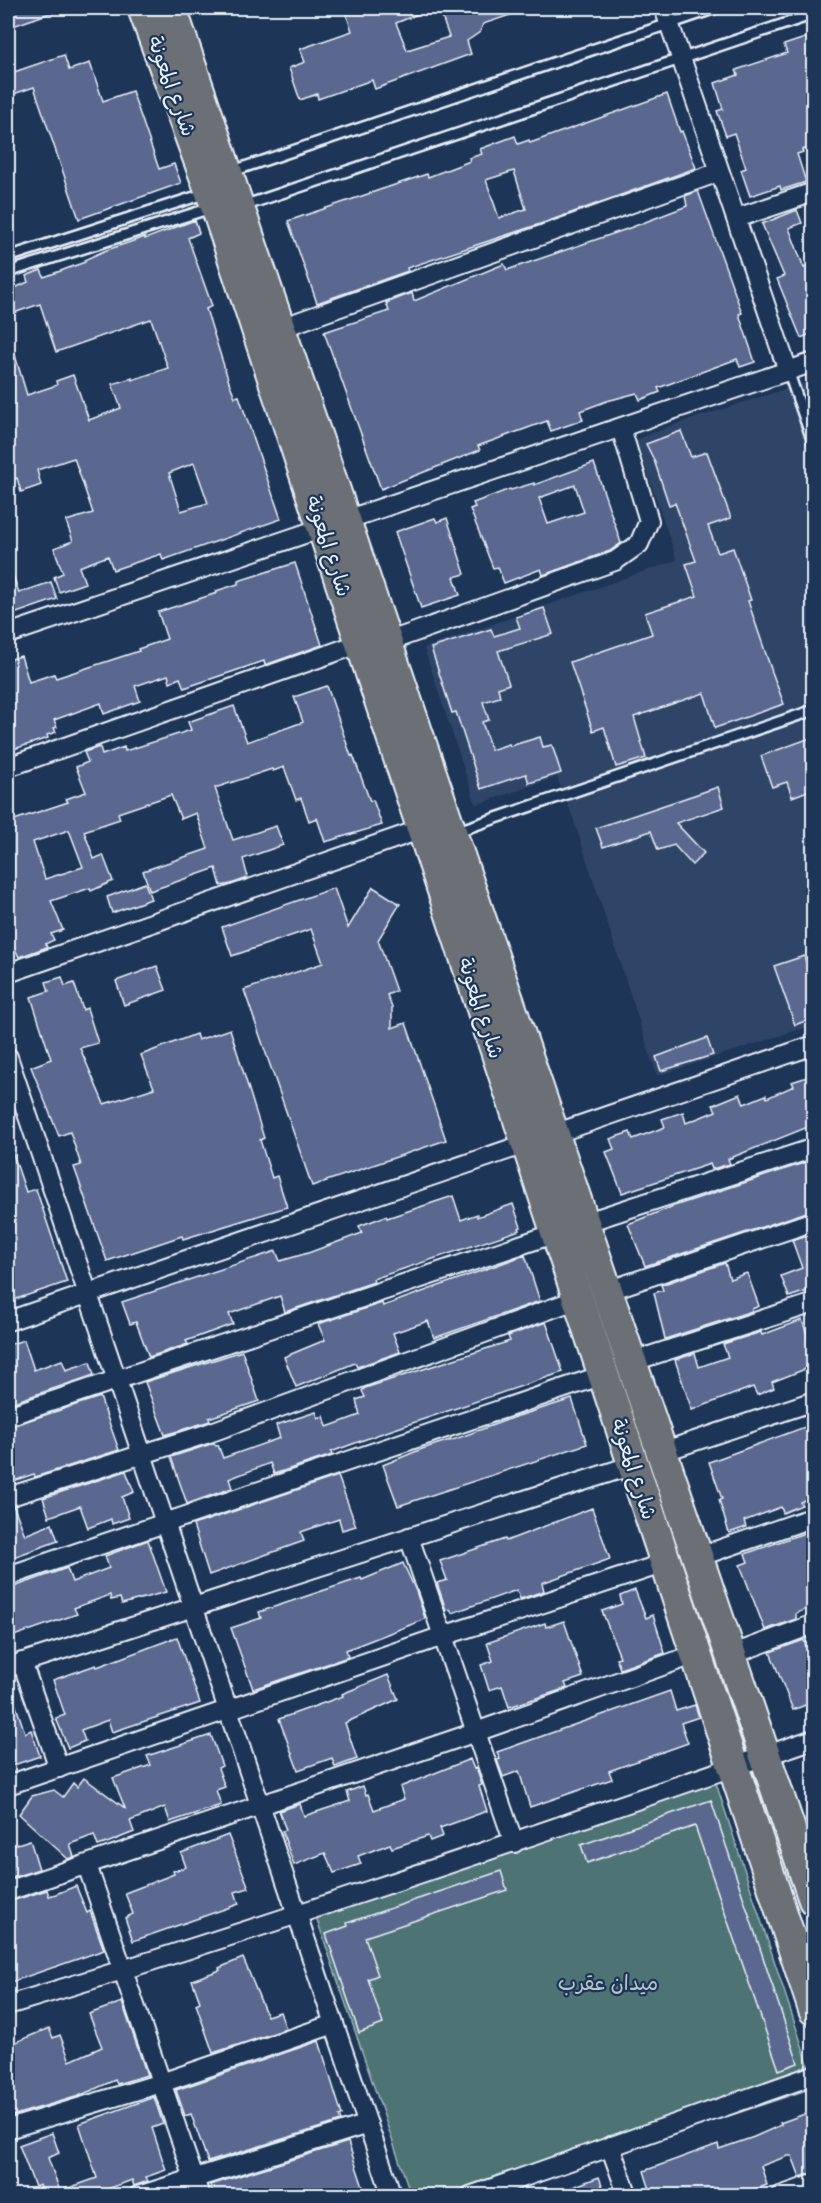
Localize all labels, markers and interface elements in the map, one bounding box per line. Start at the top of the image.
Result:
street label: شارع المعونة [140,32,203,140]
street label: شارع المعونة [299,492,359,601]
street label: شارع المعونة [451,954,511,1063]
street label: شارع المعونة [604,1415,664,1524]
park label: ميدان عقرب [558,1969,658,1996]

